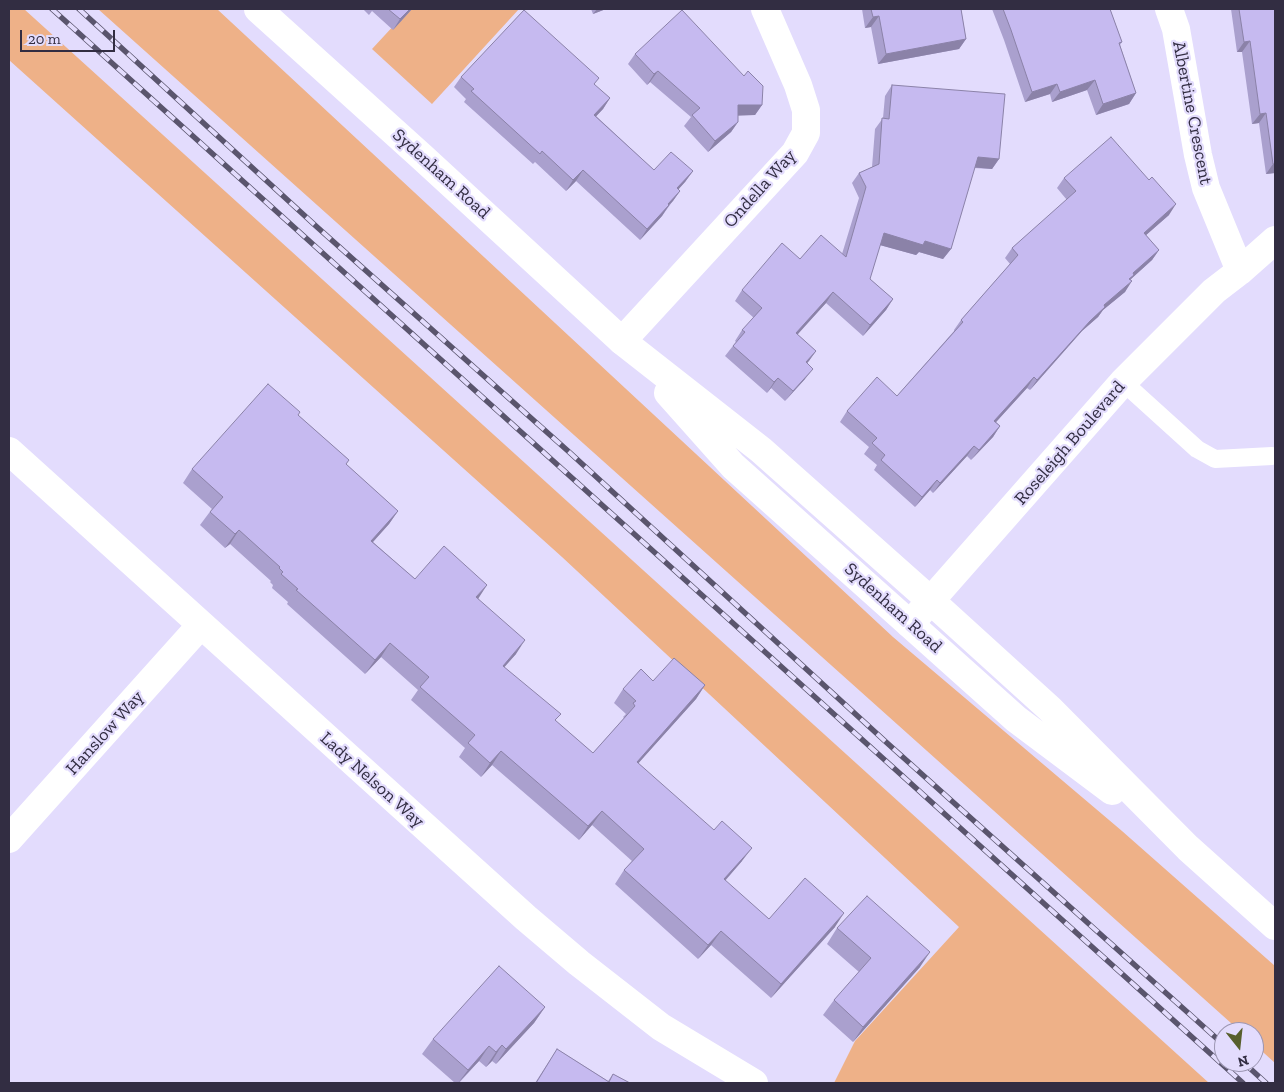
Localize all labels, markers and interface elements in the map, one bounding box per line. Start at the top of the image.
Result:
scale bar [22,20,118,52]
text: 20 m [28,30,61,48]
street label: Albertine Crescent [1167,39,1217,187]
street label: Sydenham Road [388,124,494,224]
street label: Ondella Way [719,145,801,233]
street label: Roseleigh Boulevard [1010,377,1130,509]
street label: Sydenham Road [840,558,946,658]
street label: Hanslow Way [62,687,148,779]
street label: Lady Nelson Way [315,728,429,832]
north arrow [1214,1022,1264,1072]
text: N [1236,1051,1250,1071]

